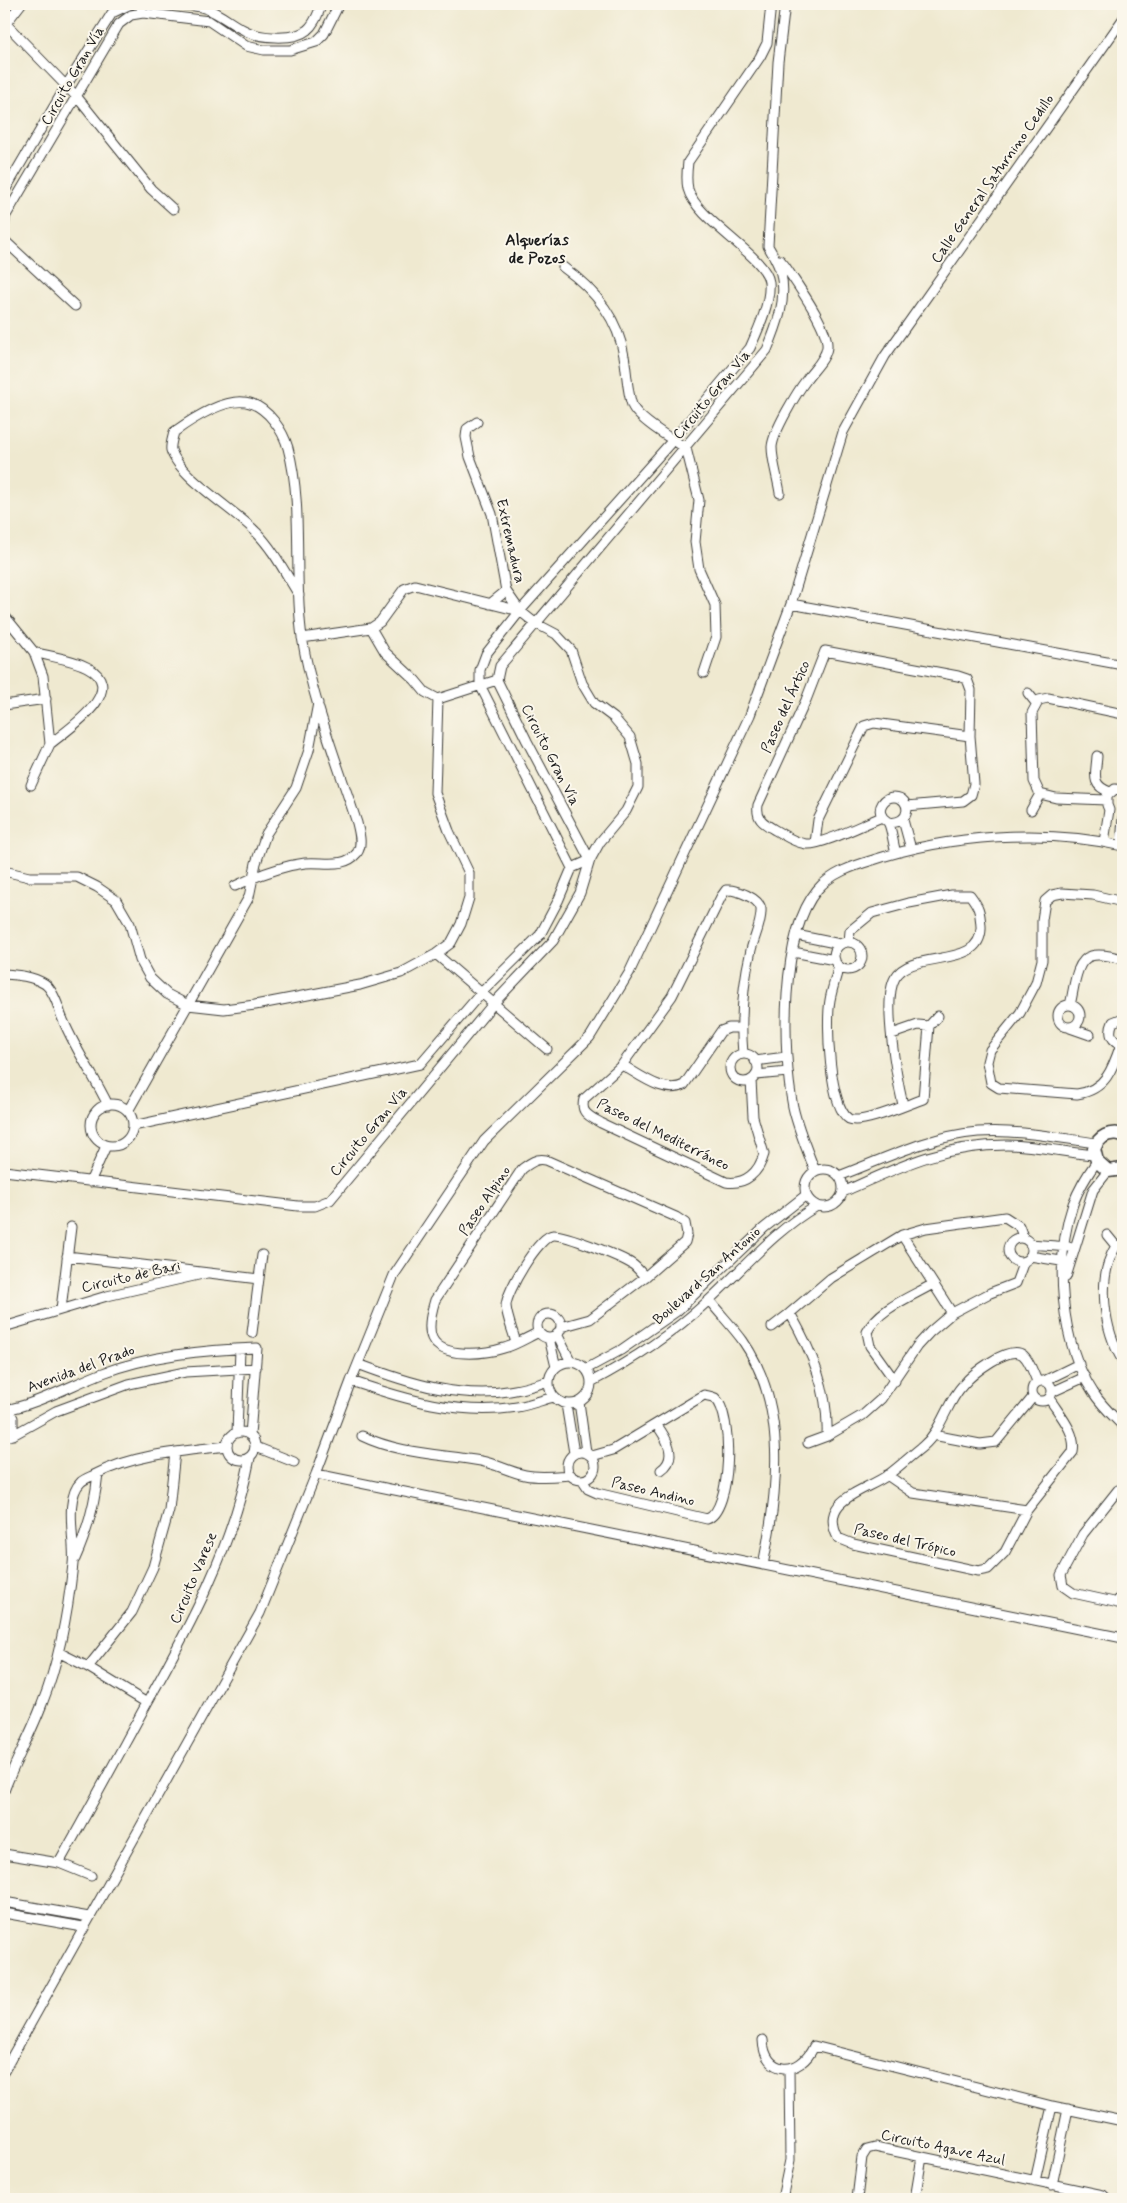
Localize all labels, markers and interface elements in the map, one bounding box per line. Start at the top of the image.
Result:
street label: Circuito Gran Vía [37,23,110,129]
street label: Calle General Saturnino Cedillo [927,90,1059,268]
district label: Alquerías de Pozos [505,230,570,269]
street label: Circuito Gran Vía [669,346,756,444]
street label: Extremadura [491,497,529,585]
street label: Paseo del Ártico [756,657,815,756]
street label: Circuito Gran Vía [516,701,584,809]
street label: Circuito Gran Vía [326,1083,413,1181]
street label: Paseo del Mediterráneo [593,1094,733,1176]
street label: Paseo Alpino [454,1162,516,1240]
street label: Boulevard San Antonio [649,1222,765,1330]
street label: Circuito de Bari [80,1256,182,1298]
street label: Avenida del Prado [24,1340,138,1398]
street label: Paseo Andino [609,1473,697,1511]
street label: Paseo del Trópico [852,1519,958,1563]
street label: Circuito Varese [166,1529,222,1627]
street label: Circuito Agave Azul [879,2125,1007,2171]

